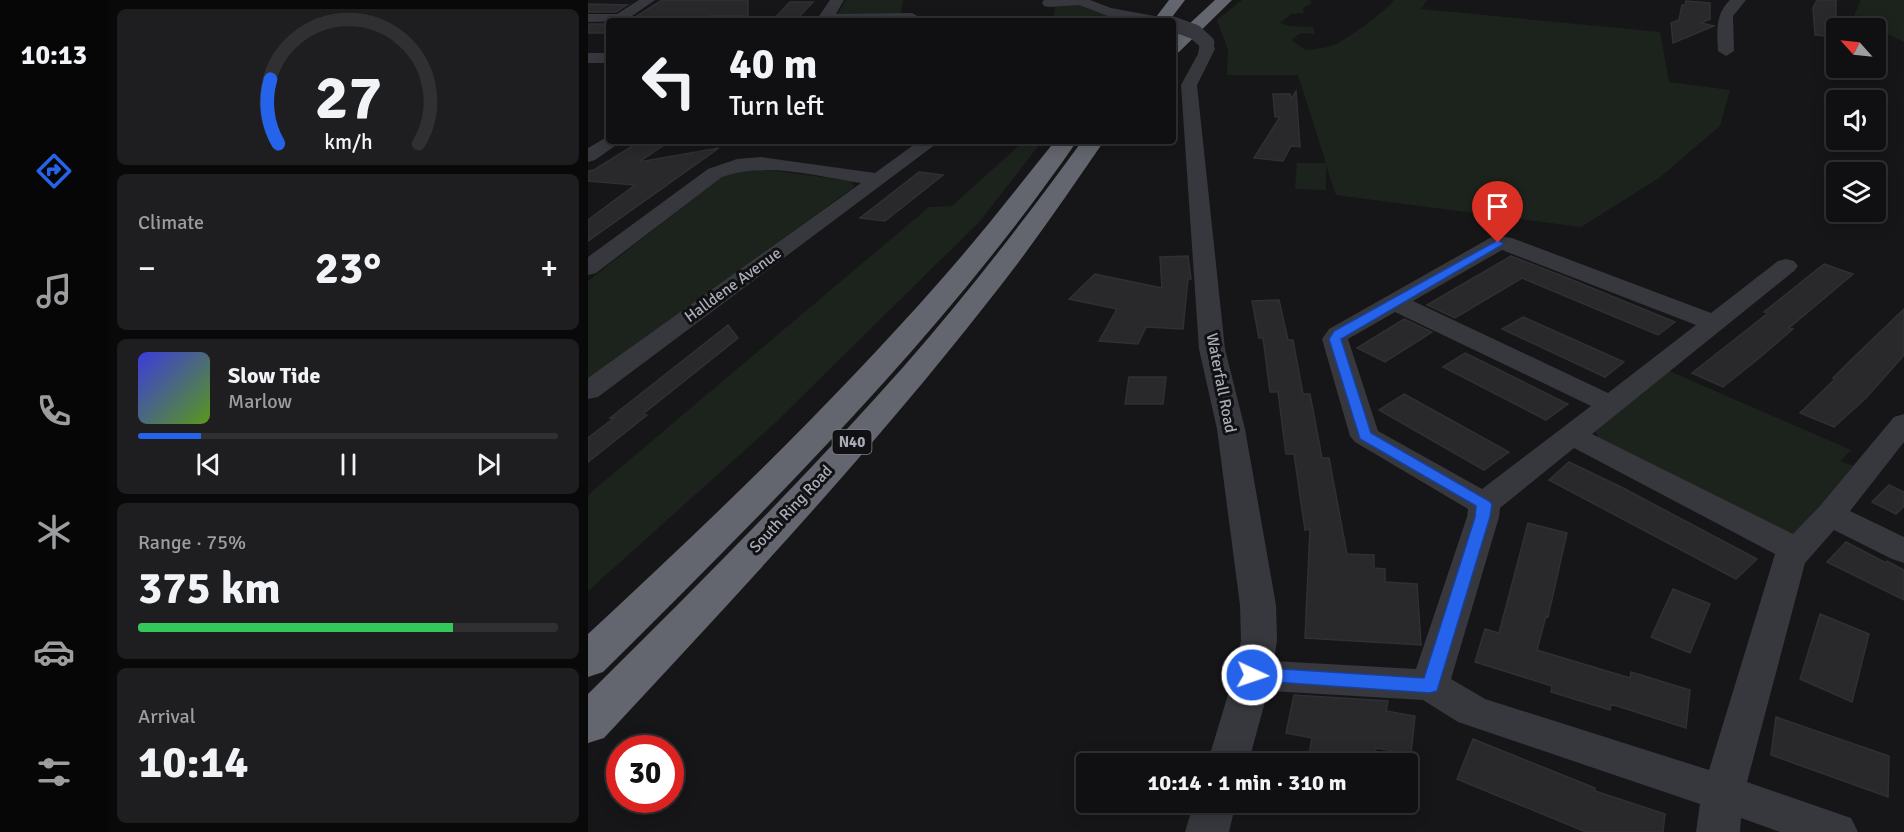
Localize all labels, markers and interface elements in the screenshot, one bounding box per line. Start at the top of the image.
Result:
north arrow [1826,18,1886,78]
map controls [1826,18,1886,222]
text: 10:13 [21,39,87,72]
text: 40 m [729,39,818,90]
icon: left [630,42,708,120]
text: 27 [314,59,382,136]
text: Turn left [729,90,824,123]
button: sound [1826,90,1886,150]
text: km/h [324,129,372,155]
icon: directions [33,150,75,192]
button: layers [1826,162,1886,222]
pin [1472,181,1523,243]
icon: arrive [1481,190,1514,223]
text: Climate [138,210,204,235]
text: 23° [315,241,381,296]
street label: Halldene Avenue [681,243,785,327]
text: − [138,248,156,289]
text: + [540,248,558,289]
icon: music [33,270,75,312]
street label: Waterfall Road [1202,331,1240,435]
text: Slow Tide [228,362,320,389]
text: Marlow [228,389,292,414]
icon: phone [33,390,75,432]
road number: N40 [832,430,872,454]
icon: previous [192,448,225,481]
icon: pause [332,448,365,481]
icon: next [472,448,505,481]
street label: South Ring Road [745,461,837,557]
icon: climate [33,511,75,553]
text: Range · 75% [138,530,246,555]
text: 375 km [138,561,281,616]
icon: car [33,631,75,673]
position arrow [1220,643,1284,707]
text: Arrival [138,704,196,729]
text: 10:14 [138,735,248,790]
speed limit sign: 30 [606,735,684,813]
icon: filters [33,751,75,793]
text: 10:14 · 1 min · 310 m [1147,769,1347,796]

